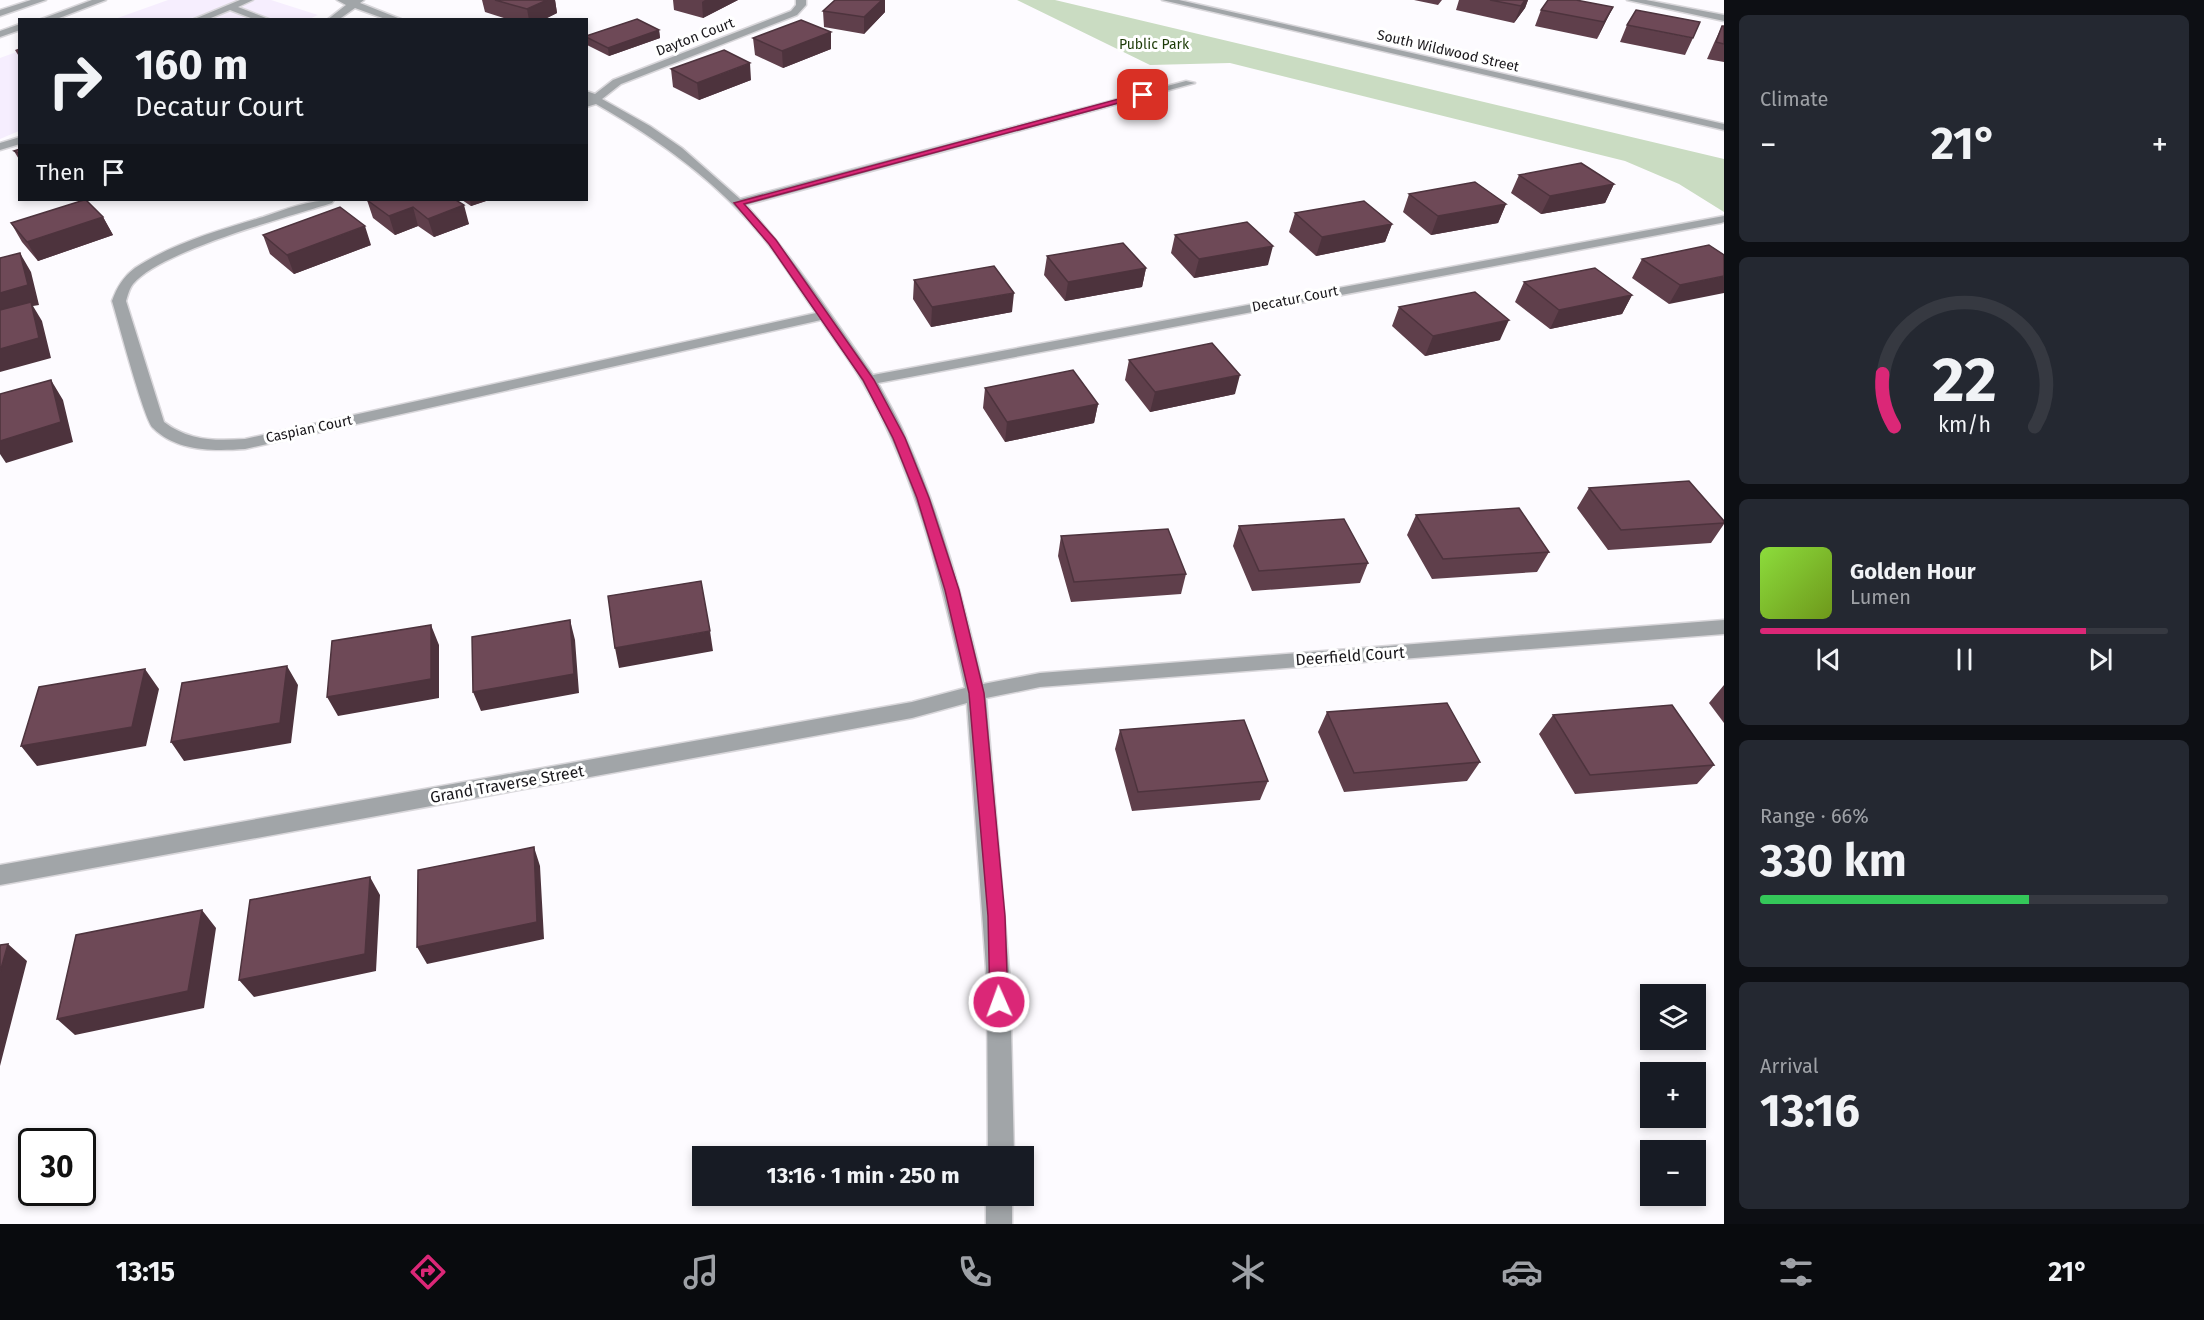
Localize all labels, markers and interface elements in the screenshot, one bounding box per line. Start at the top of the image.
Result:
street label: Dayton Court [653,14,737,60]
street label: South Wildwood Street [1375,26,1522,76]
park label: Public Park [1119,36,1190,53]
text: 160 m [135,40,248,90]
icon: right [36,42,114,120]
pin [1117,69,1168,120]
icon: arrive [1126,78,1159,111]
text: Climate [1760,87,1828,111]
text: Decatur Court [135,91,304,123]
text: 21° [1931,117,1997,171]
text: − [1760,125,1777,165]
text: + [2152,125,2168,165]
icon: arrive [97,156,130,189]
text: Then [36,159,85,186]
street label: Decatur Court [1250,282,1340,316]
text: 22 [1932,343,1996,418]
street label: Caspian Court [264,411,355,446]
text: km/h [1937,413,1991,439]
text: Golden Hour [1850,558,1976,585]
text: Lumen [1850,585,1911,609]
street label: Deerfield Court [1295,643,1405,669]
icon: previous [1812,643,1845,676]
icon: pause [1948,643,1981,676]
icon: next [2084,643,2117,676]
street label: Grand Traverse Street [429,761,586,807]
text: Range · 66% [1760,804,1869,828]
text: 330 km [1760,834,1907,888]
position arrow [967,970,1031,1034]
map controls [1640,984,1706,1206]
button: layers [1640,984,1706,1050]
text: Arrival [1760,1054,1819,1078]
button: + [1640,1062,1706,1128]
text: 13:16 [1760,1084,1860,1138]
speed limit sign: 30 [18,1128,96,1206]
button: − [1640,1140,1706,1206]
text: 13:16 · 1 min · 250 m [767,1162,959,1189]
icon: directions [407,1251,449,1293]
icon: music [680,1251,722,1293]
icon: phone [954,1251,996,1293]
icon: climate [1227,1251,1269,1293]
icon: car [1501,1251,1543,1293]
icon: filters [1775,1251,1817,1293]
text: 13:15 [116,1256,175,1288]
text: 21° [2048,1256,2088,1288]

